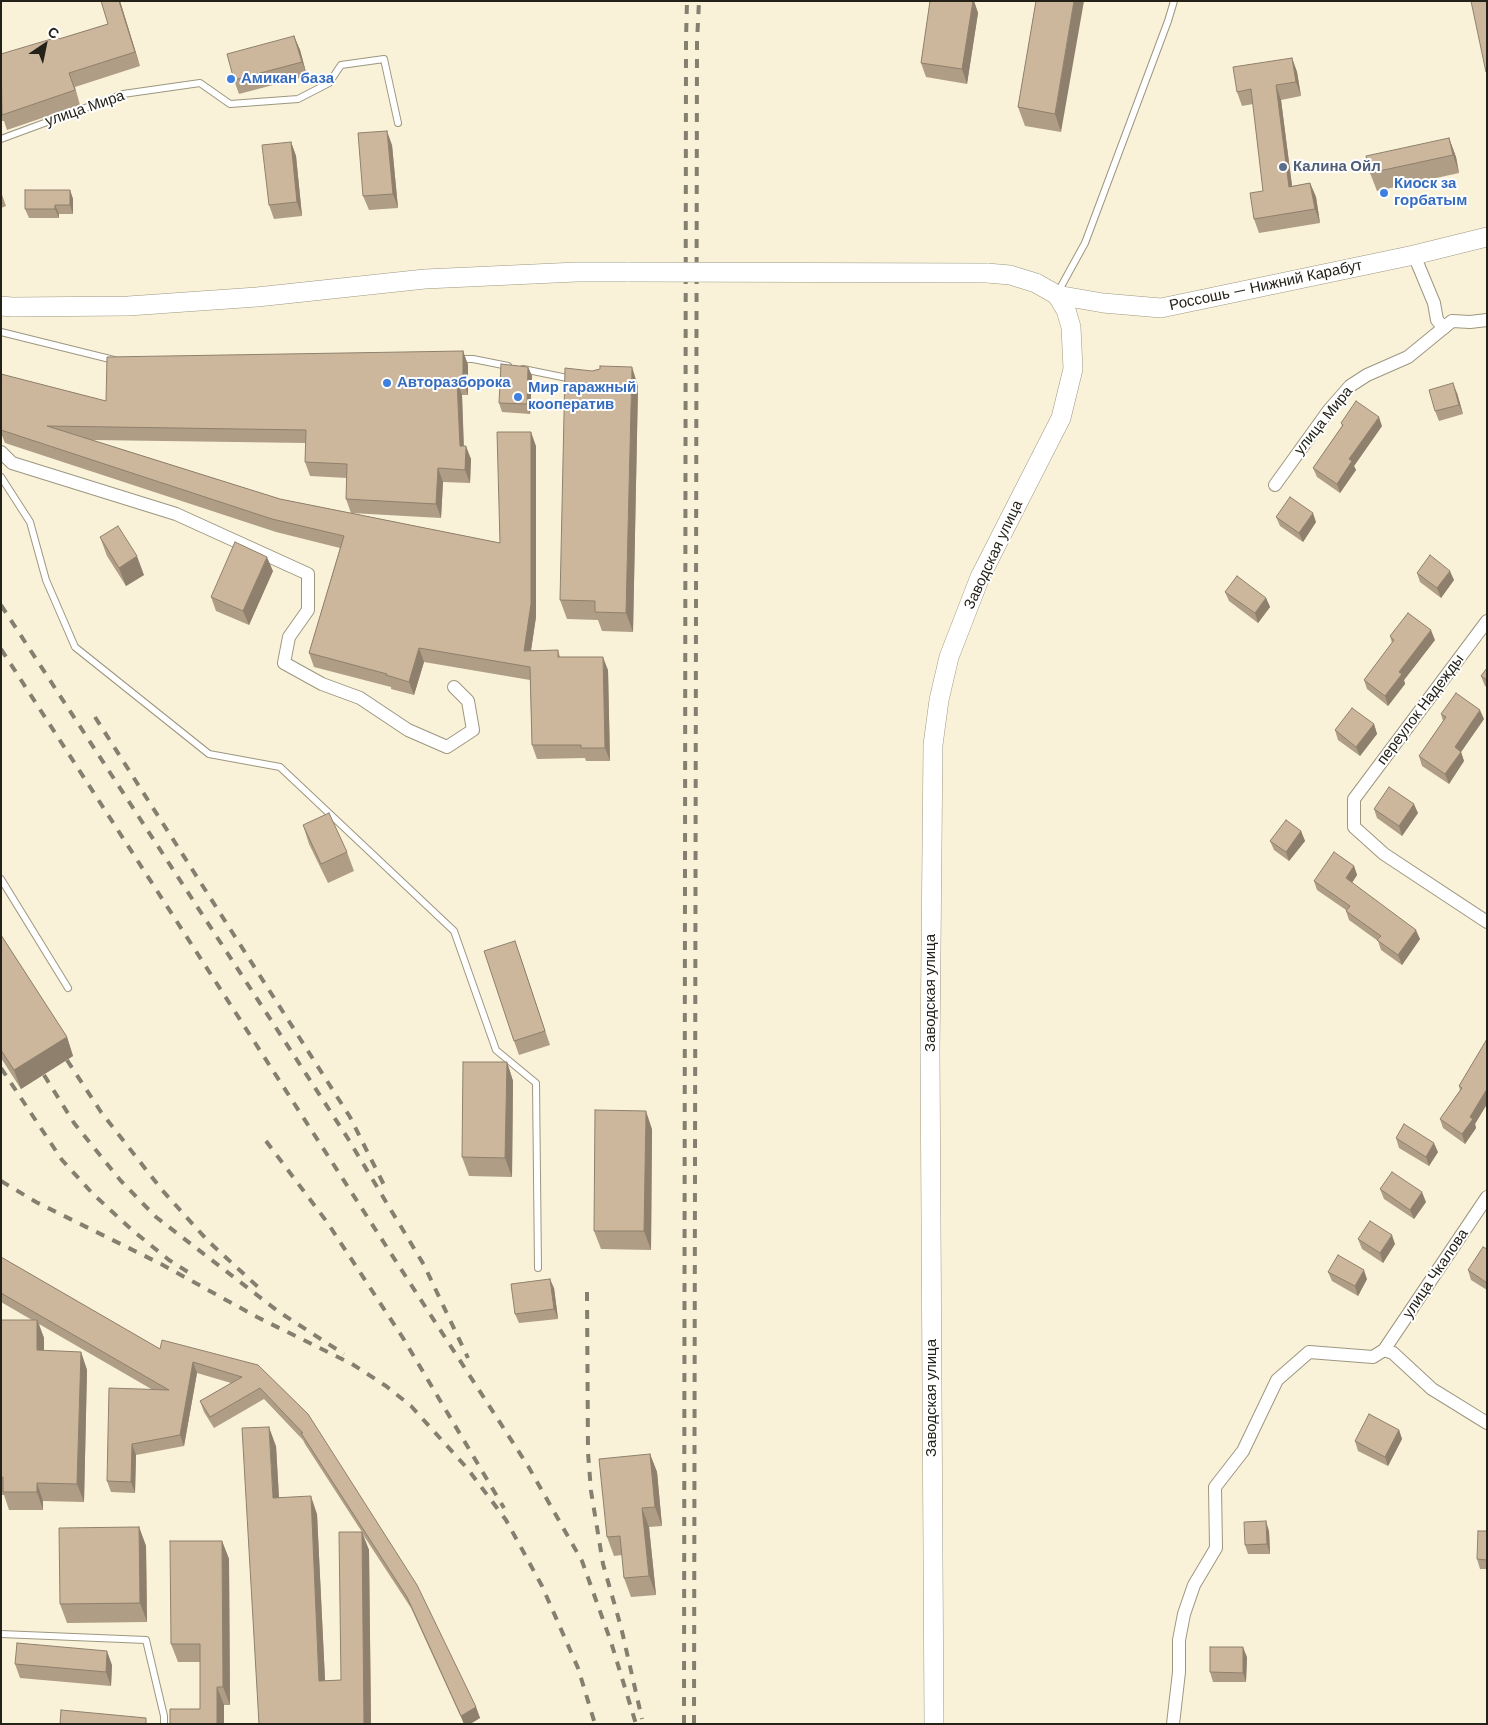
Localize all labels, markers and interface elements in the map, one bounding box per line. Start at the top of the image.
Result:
north arrow [20,20,70,70]
text: С [44,22,63,43]
place label: Амикан база [241,70,334,88]
marker: Амикан база [225,73,237,85]
street label: улица Мира [43,87,127,131]
place label: Калина Ойл [1293,158,1381,176]
marker: Калина Ойл [1277,161,1289,173]
place label: Киоск за горбатым [1394,175,1467,210]
marker: Киоск за горбатым [1378,187,1390,199]
street label: Россошь — Нижний Карабут [1168,257,1364,315]
place label: Авторазборока [397,374,511,392]
marker: Авторазборока [381,377,393,389]
place label: Мир гаражный кооператив [528,379,636,414]
street label: улица Мира [1291,383,1357,459]
marker: Мир гаражный кооператив [512,391,524,403]
street label: Заводская улица [961,498,1027,612]
street label: переулок Надежды [1374,651,1468,769]
street label: Заводская улица [922,934,940,1052]
street label: улица Чкалова [1399,1226,1473,1322]
street label: Заводская улица [923,1339,941,1457]

